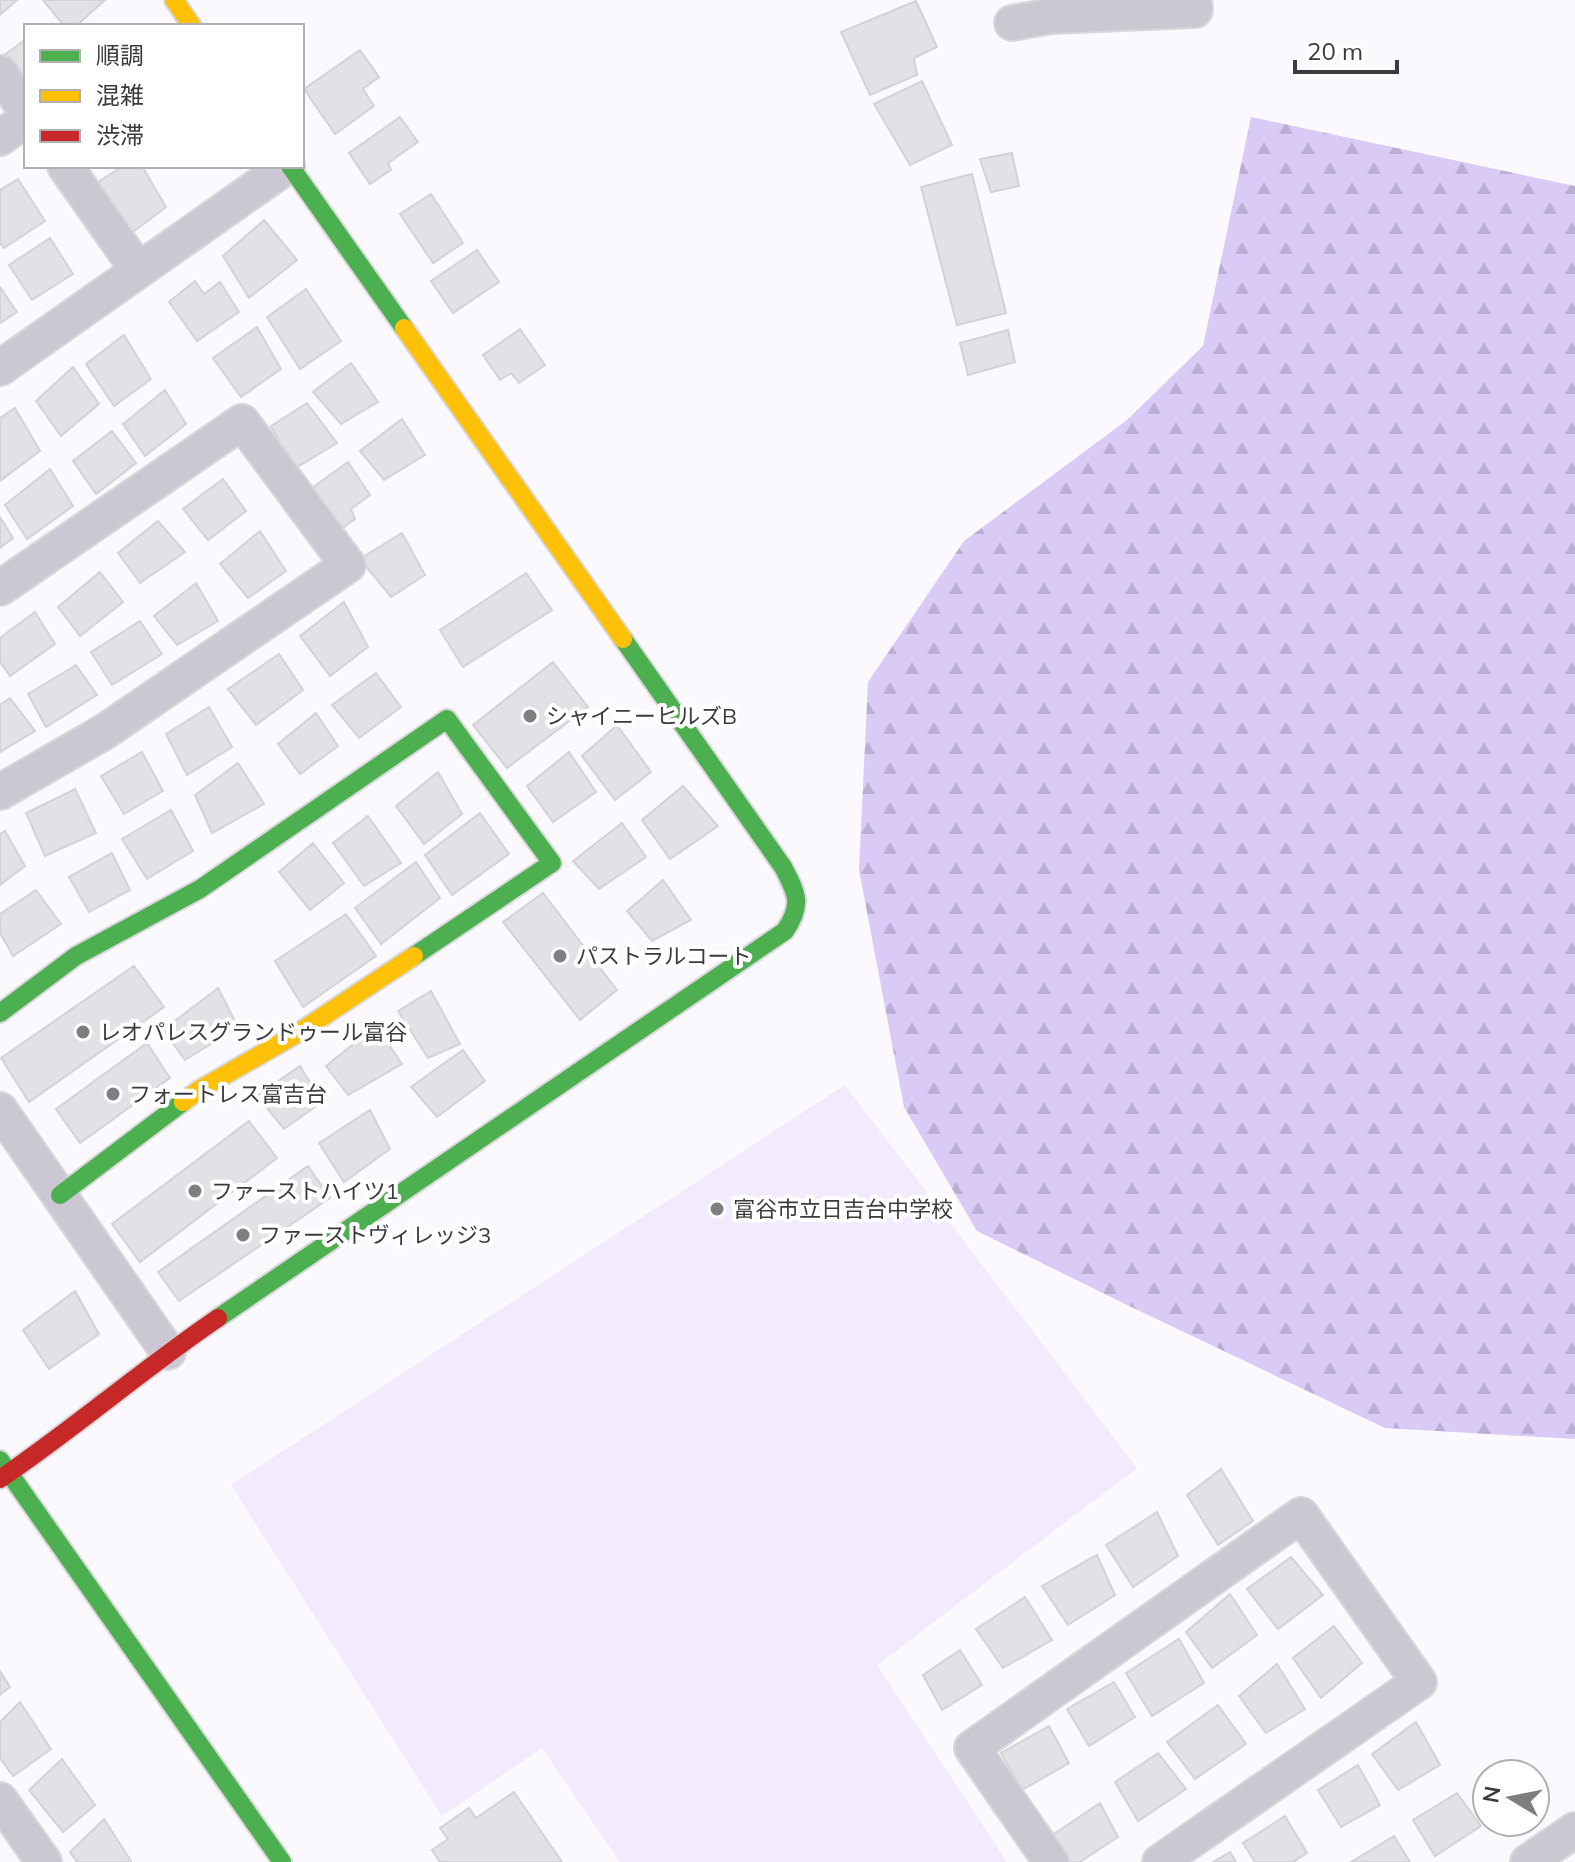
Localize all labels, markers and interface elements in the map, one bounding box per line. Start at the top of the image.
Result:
legend [24,24,304,168]
scale bar [1295,24,1397,74]
text: 20 m [1307,36,1363,66]
text: 順調 [96,40,144,70]
text: 混雑 [96,80,144,110]
text: 渋滞 [96,120,144,150]
place label: シャイニーヒルズB [546,702,737,730]
marker: シャイニーヒルズB [521,707,539,725]
place label: パストラルコート [576,942,752,970]
marker: パストラルコート [551,947,569,965]
place label: レオパレスグランドゥール富谷 [99,1018,407,1046]
marker: レオパレスグランドゥール富谷 [74,1023,92,1041]
place label: フォートレス富吉台 [129,1080,327,1108]
marker: フォートレス富吉台 [104,1085,122,1103]
place label: ファーストハイツ1 [211,1177,399,1205]
marker: ファーストハイツ1 [186,1182,204,1200]
place label: 富谷市立日吉台中学校 [733,1195,953,1223]
marker: 富谷市立日吉台中学校 [708,1200,726,1218]
place label: ファーストヴィレッジ3 [259,1221,491,1249]
marker: ファーストヴィレッジ3 [234,1226,252,1244]
north arrow [1471,1758,1551,1838]
text: N [1476,1784,1507,1805]

